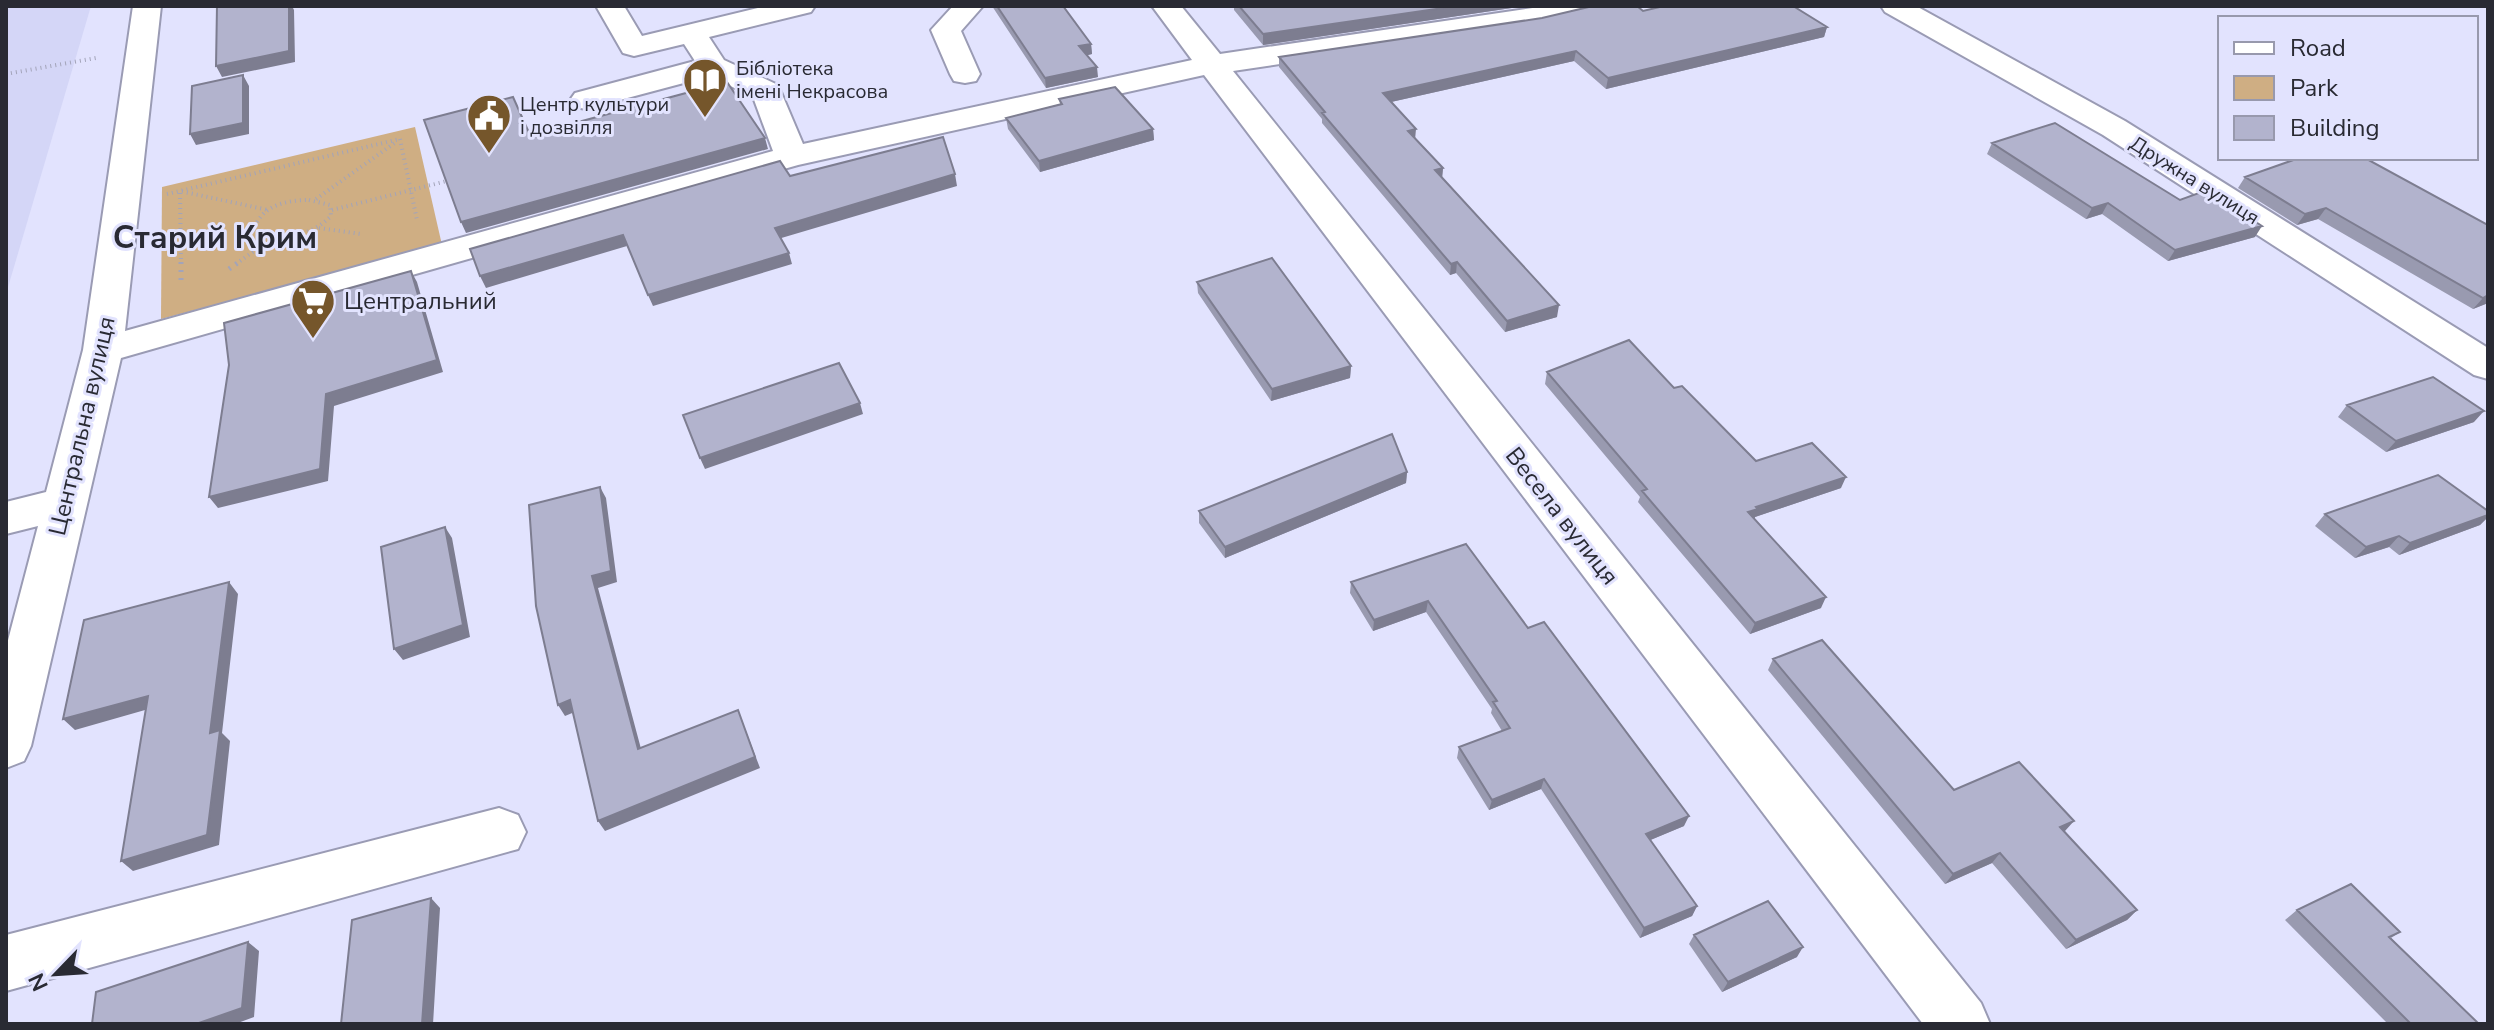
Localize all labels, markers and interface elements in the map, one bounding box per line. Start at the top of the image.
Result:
legend [2218,16,2478,160]
text: Road [2290,32,2346,64]
place label: Бібліотека імені Некрасова [736,55,888,105]
library icon: Бібліотека імені Некрасова [681,56,729,119]
text: Park [2290,72,2339,104]
place label: Центр культури і дозвілля [520,91,669,141]
public building icon: Центр культури і дозвілля [465,92,513,155]
text: Building [2290,112,2380,144]
street label: Дружна вулиця [2125,130,2265,231]
district label: Старий Крим [113,216,317,259]
supermarket icon: Центральний [289,277,337,340]
place label: Центральний [344,285,497,317]
street label: Центральна вулиця [41,313,123,539]
street label: Весела вулиця [1498,441,1626,591]
north arrow [16,934,96,1014]
text: N [22,968,56,996]

